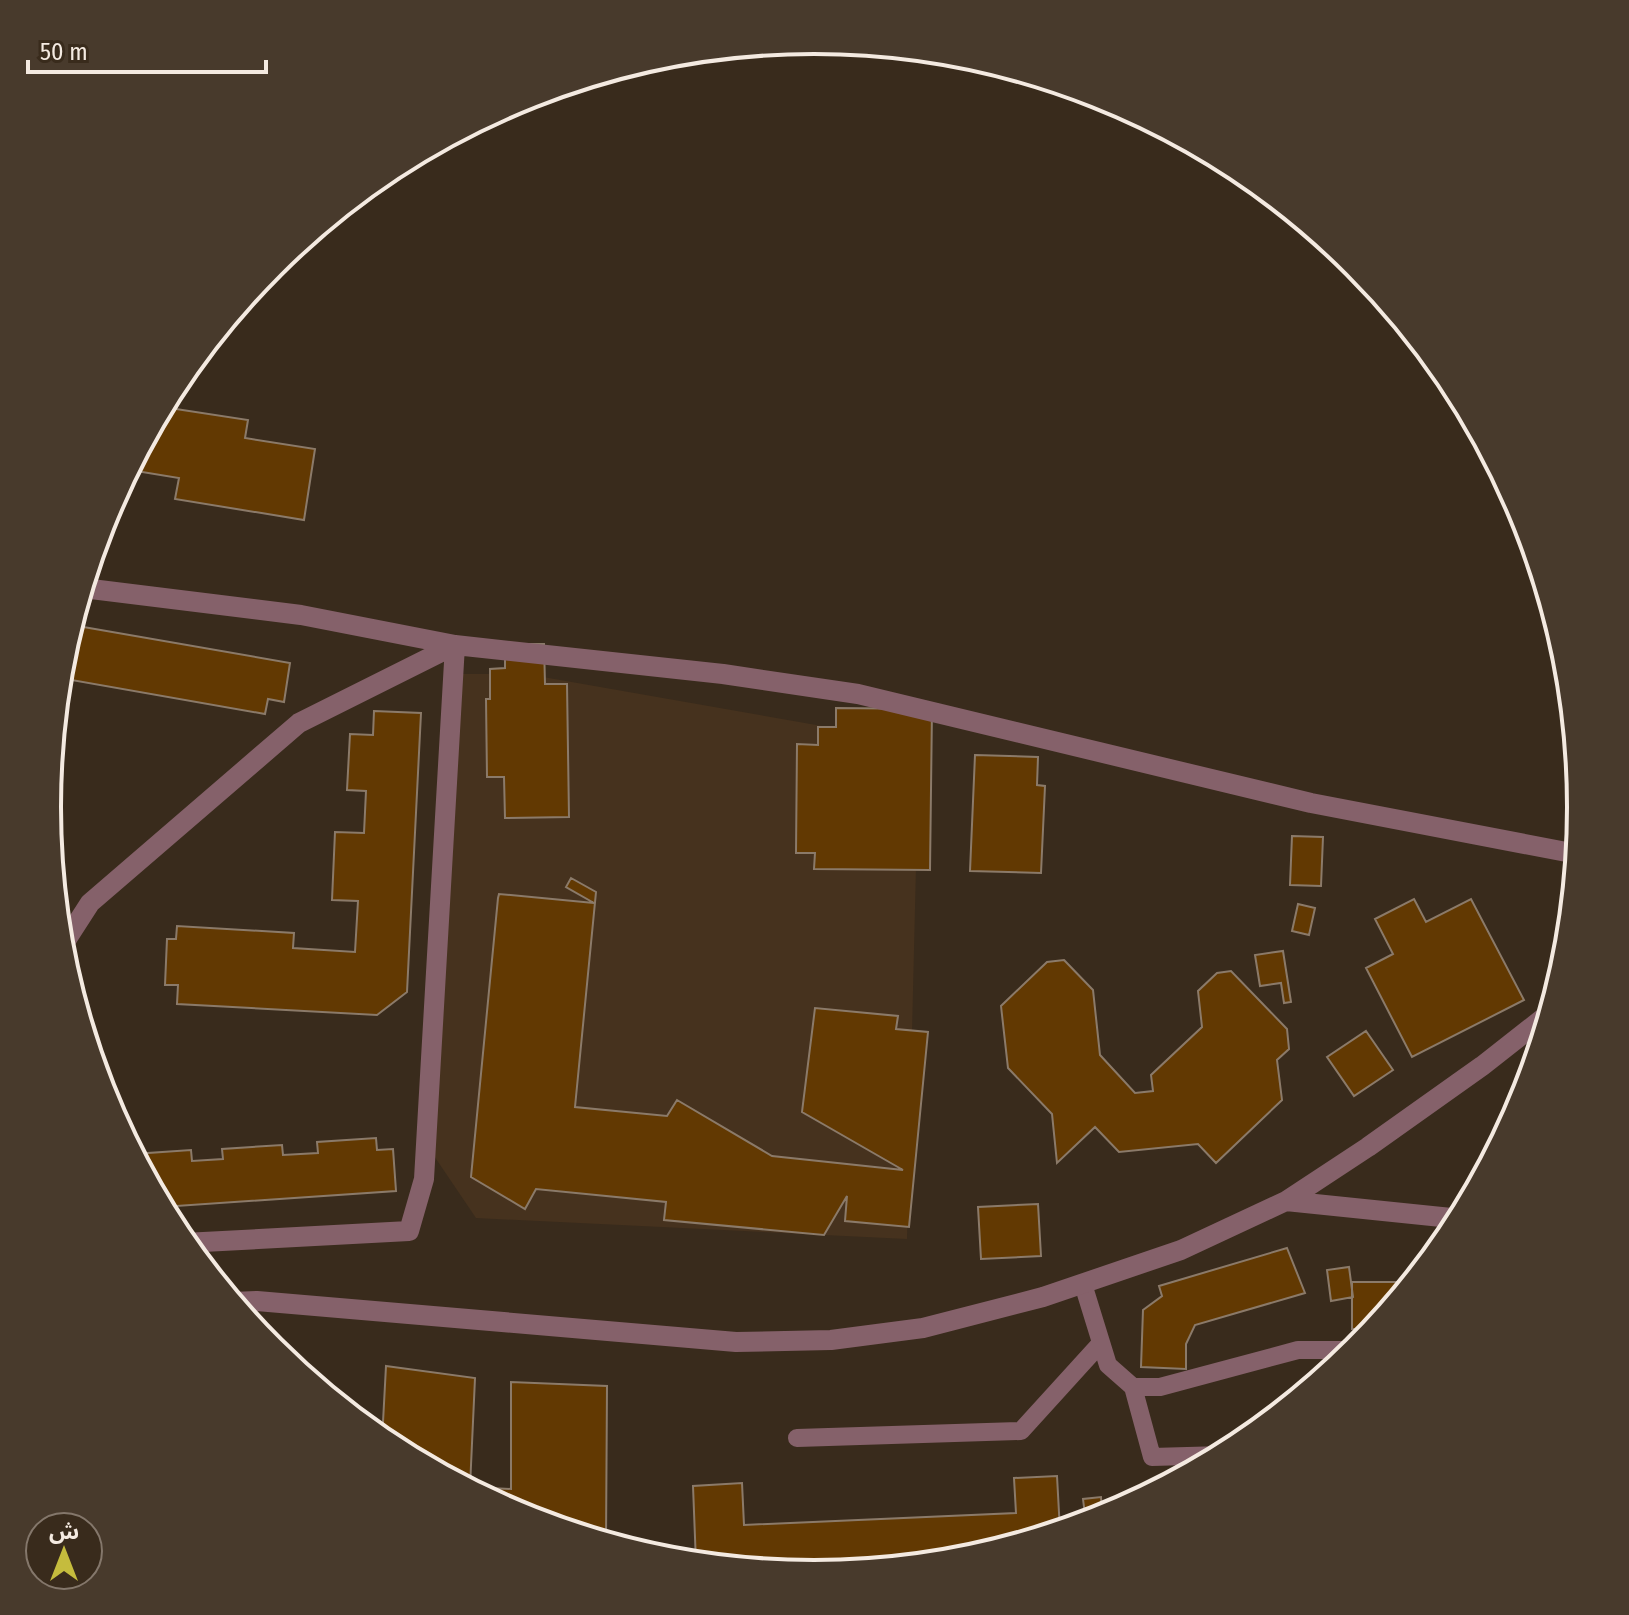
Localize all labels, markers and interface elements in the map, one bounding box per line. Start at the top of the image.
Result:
scale bar [28,24,266,74]
text: 50 m [40,38,88,66]
north arrow [24,1511,104,1591]
text: ش [49,1518,79,1545]

